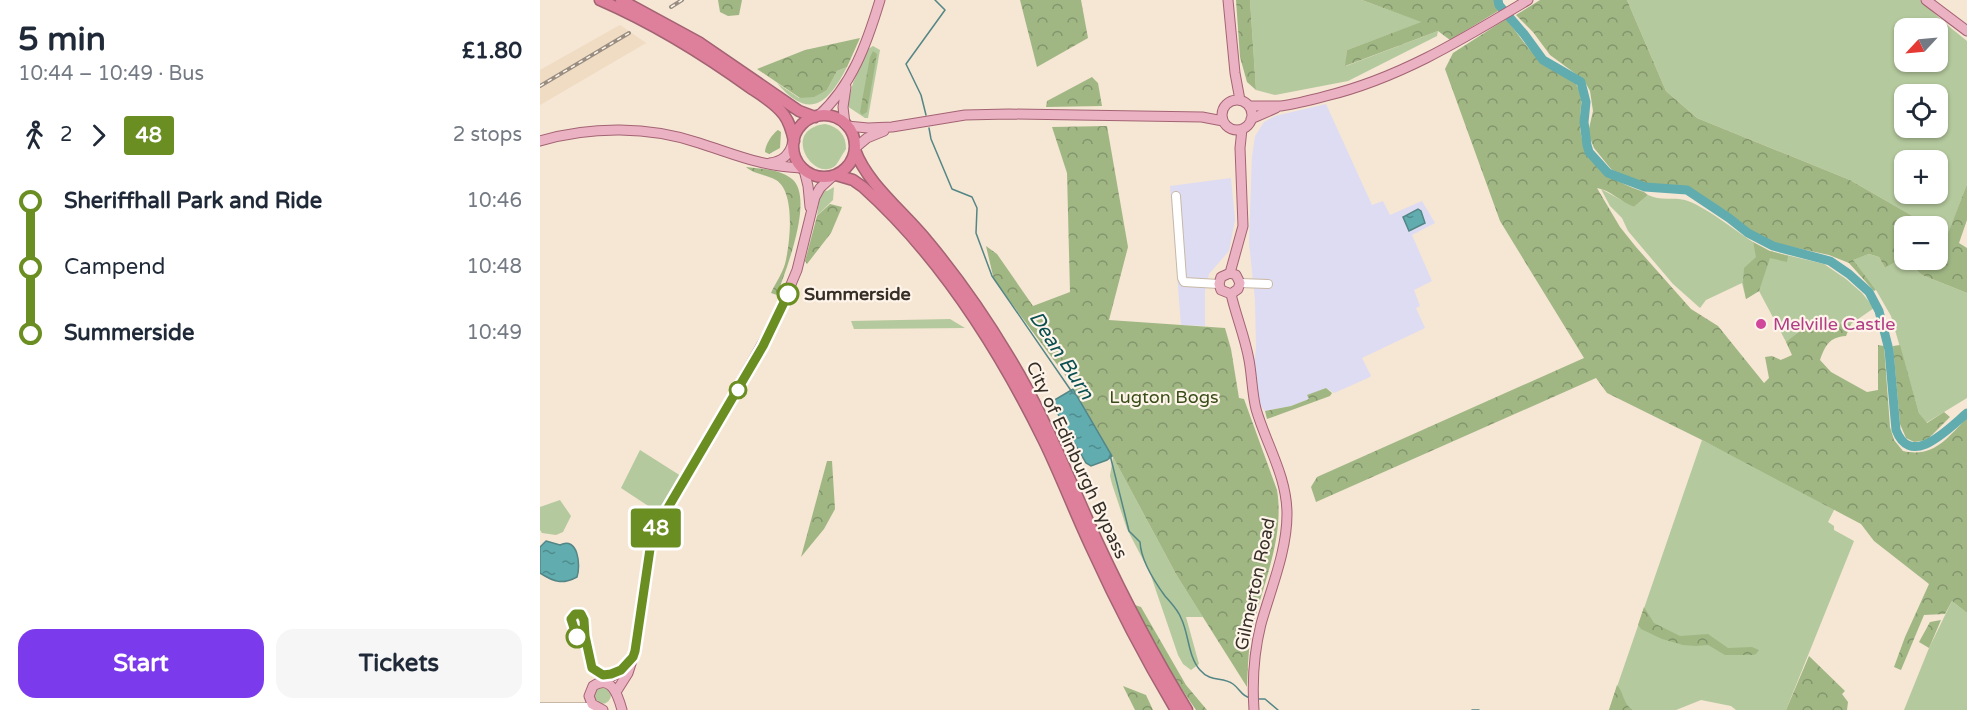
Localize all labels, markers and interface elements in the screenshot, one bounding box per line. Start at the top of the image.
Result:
north arrow [1894,18,1948,72]
map controls [1894,18,1948,270]
text: 5 min [18,20,106,59]
text: £1.80 [462,38,522,64]
text: 10:44 – 10:49 · Bus [18,62,204,86]
button: locate [1894,84,1948,138]
icon: walk [18,119,51,152]
icon: forward [82,119,115,152]
text: 2 [60,123,73,147]
text: 48 [136,123,162,148]
text: 2 stops [453,123,522,147]
button: + [1894,150,1948,204]
text: Sheriffhall Park and Ride [64,188,322,214]
text: 10:46 [467,189,522,213]
button: − [1894,216,1948,270]
text: Campend [64,254,165,280]
text: 10:48 [467,255,522,279]
marker: Summerside [777,283,799,305]
place label: Summerside [804,283,911,305]
water label: Dean Burn [1024,307,1099,405]
place label: Melville Castle [1773,313,1895,335]
marker: Melville Castle [1754,317,1768,331]
text: Summerside [64,320,194,346]
text: 10:49 [467,321,522,345]
street label: City of Edinburgh Bypass [1022,358,1132,562]
unlabelled marker [729,381,747,399]
park label: Lugton Bogs [1109,386,1219,408]
line badge: 48 [629,508,683,548]
text: 48 [643,516,669,541]
street label: Gilmerton Road [1230,516,1280,652]
unlabelled marker [566,626,588,648]
button: Start [18,629,264,698]
button: Tickets [276,629,522,698]

